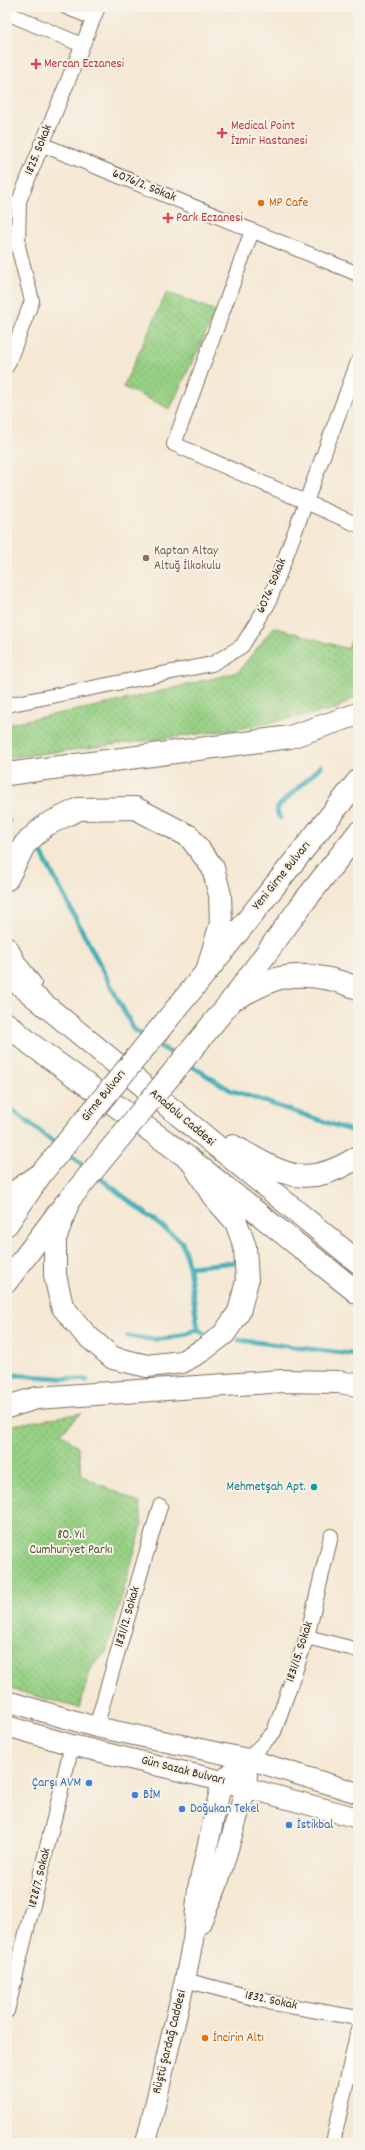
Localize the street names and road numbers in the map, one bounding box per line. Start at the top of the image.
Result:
street label: 1825. Sokak [20,122,58,178]
street label: 6076/2. Sokak [109,165,179,207]
street label: 6076. Sokak [252,555,292,617]
street label: Yeni Girne Bulvarı [248,837,316,915]
street label: Girne Bulvarı [77,1066,131,1126]
street label: Anadolu Caddesi [145,1085,220,1152]
street label: 1831/12. Sokak [110,1584,146,1650]
street label: 1831/15. Sokak [281,1619,319,1685]
street label: Gün Sazak Bulvarı [139,1751,227,1791]
street label: 1828/7. Sokak [23,1846,57,1910]
street label: 1832. Sokak [243,1986,299,2016]
street label: Rüştü Şardağ Caddesi [148,1988,192,2096]

